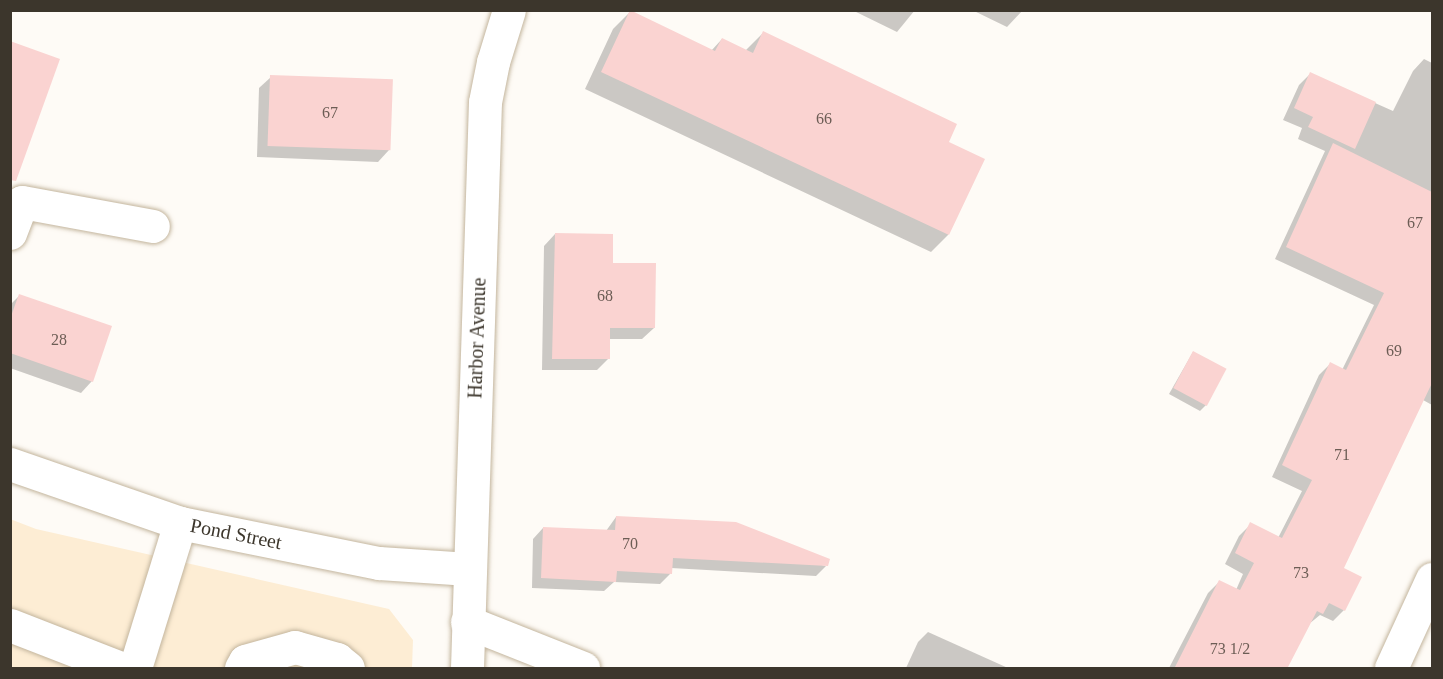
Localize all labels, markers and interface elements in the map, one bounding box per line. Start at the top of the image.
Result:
house number: 67 [322,103,338,123]
house number: 66 [816,109,832,129]
house number: 67 [1407,213,1423,233]
street label: Harbor Avenue [463,276,491,400]
house number: 68 [597,286,613,306]
house number: 28 [51,330,67,350]
house number: 69 [1386,341,1402,361]
house number: 71 [1334,445,1350,465]
street label: Pond Street [188,513,284,555]
house number: 70 [622,534,638,554]
house number: 73 [1293,563,1309,583]
house number: 73 1/2 [1210,639,1250,659]

